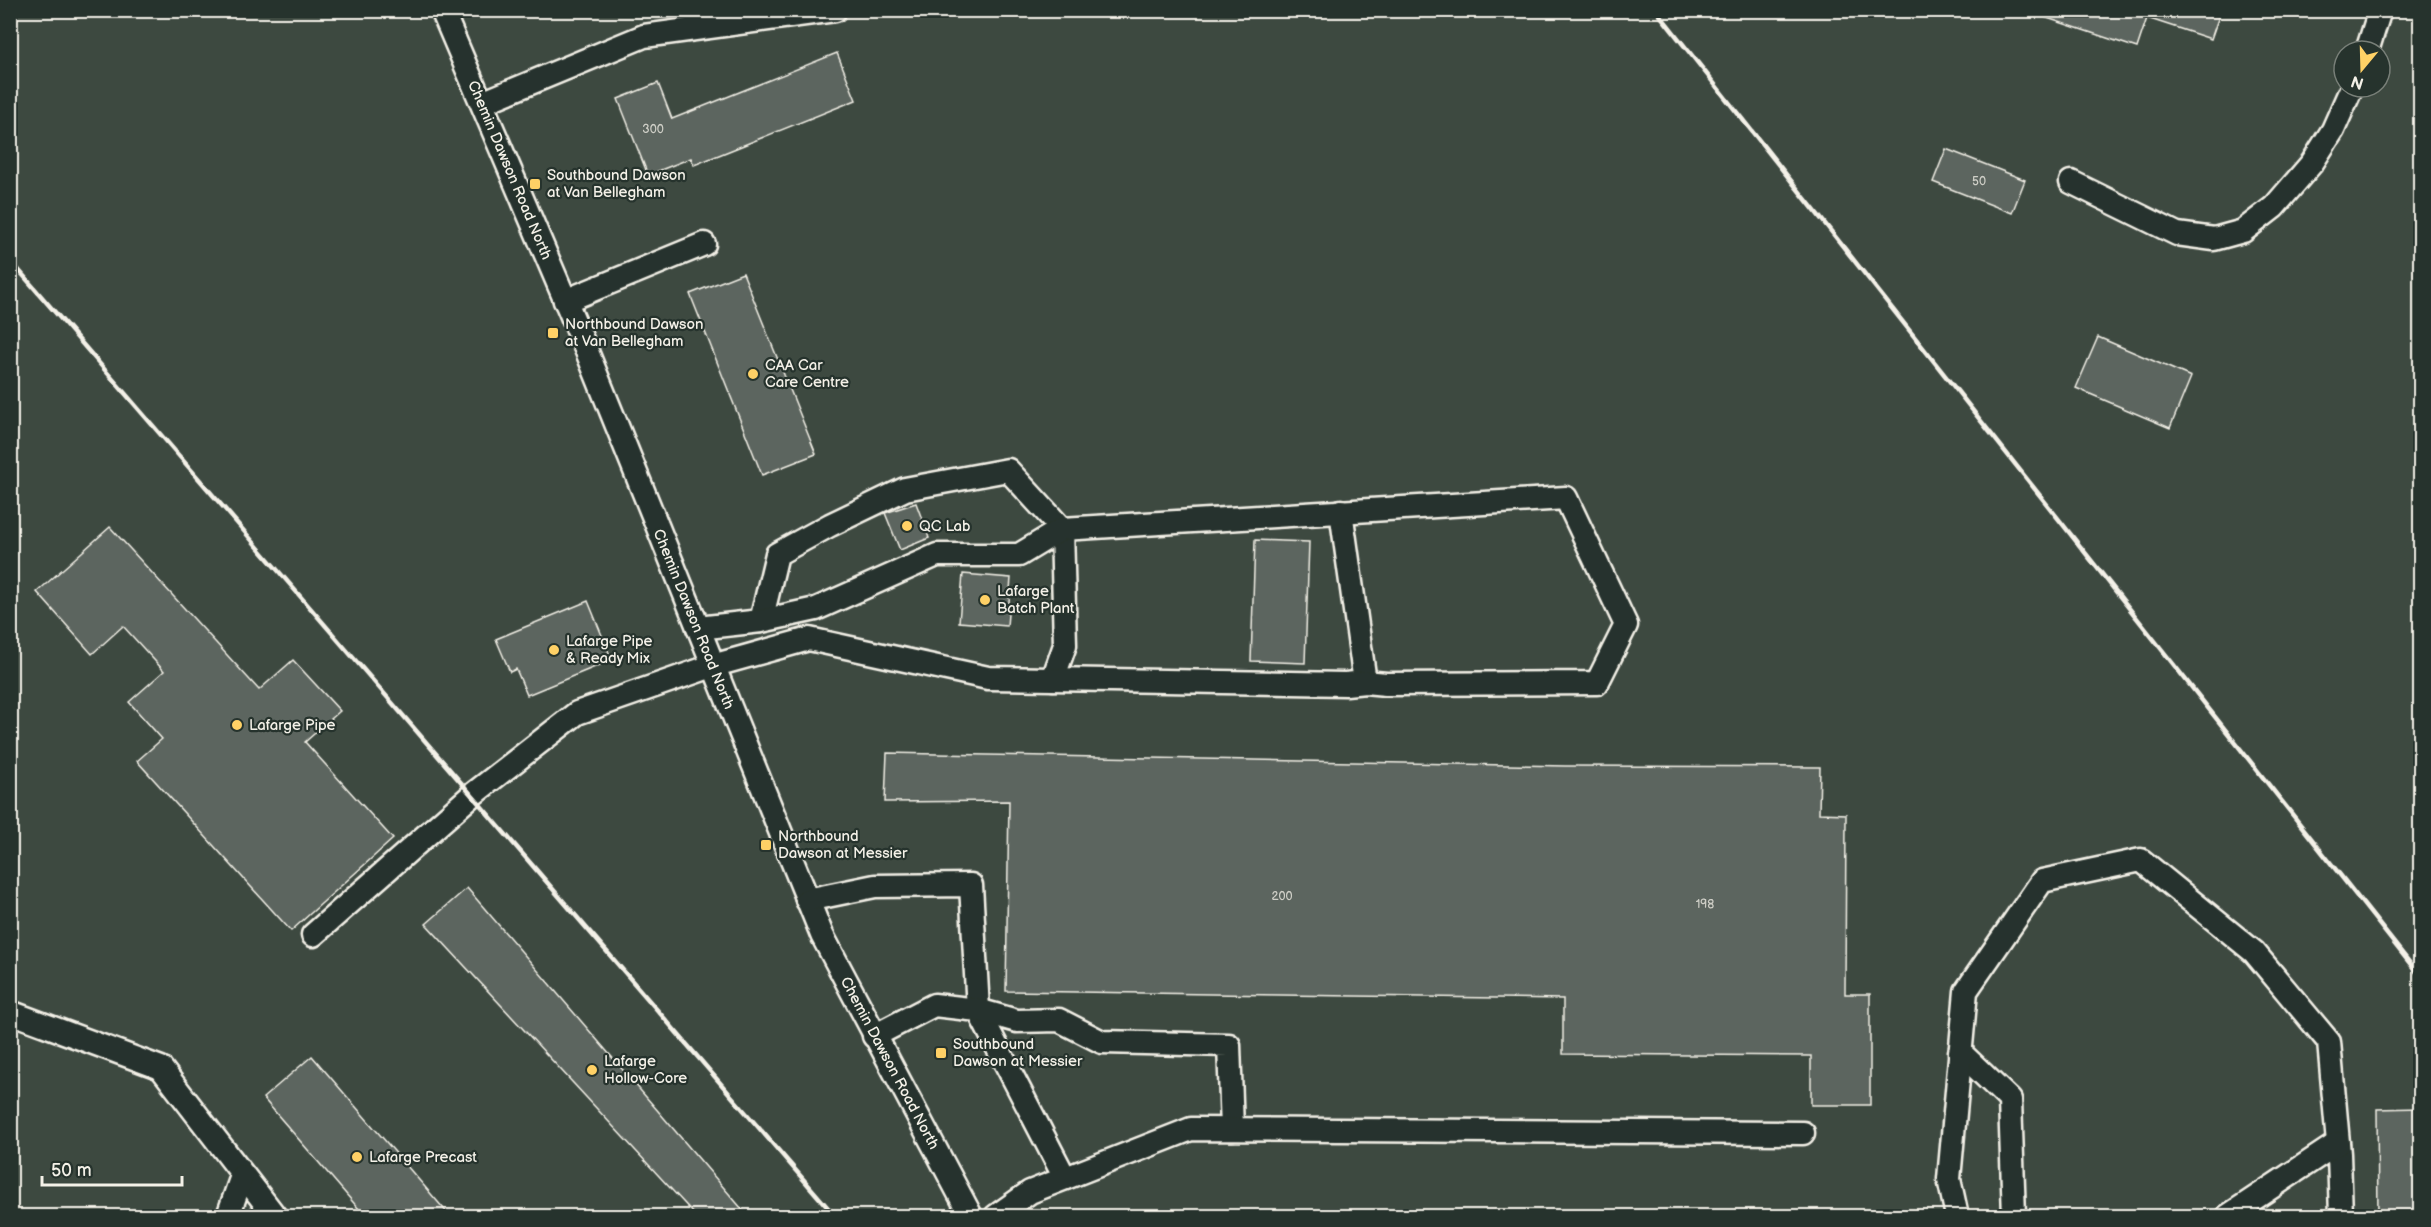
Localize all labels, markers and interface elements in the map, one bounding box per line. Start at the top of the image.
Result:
north arrow [2332,39,2392,99]
text: N [2349,71,2366,93]
street label: Chemin Dawson Road North [463,78,556,263]
house number: 300 [642,122,664,137]
place label: Southbound Dawson at Van Bellegham [547,166,686,202]
house number: 50 [1972,174,1986,189]
marker: Southbound Dawson at Van Bellegham [528,177,542,191]
place label: Northbound Dawson at Van Bellegham [565,315,703,351]
marker: Northbound Dawson at Van Bellegham [546,326,560,340]
place label: CAA Car Care Centre [765,356,849,392]
marker: CAA Car Care Centre [746,367,760,381]
place label: QC Lab [919,517,971,536]
marker: QC Lab [900,519,914,533]
street label: Chemin Dawson Road North [649,526,738,712]
place label: Lafarge Batch Plant [997,582,1075,618]
marker: Lafarge Batch Plant [978,593,992,607]
place label: Lafarge Pipe & Ready Mix [566,632,653,668]
marker: Lafarge Pipe & Ready Mix [547,643,561,657]
place label: Lafarge Pipe [249,716,336,735]
marker: Lafarge Pipe [230,718,244,732]
place label: Northbound Dawson at Messier [778,827,908,863]
marker: Northbound Dawson at Messier [759,838,773,852]
house number: 200 [1271,889,1293,904]
house number: 198 [1696,897,1714,912]
street label: Chemin Dawson Road North [836,974,943,1153]
place label: Southbound Dawson at Messier [953,1035,1083,1071]
marker: Southbound Dawson at Messier [934,1046,948,1060]
place label: Lafarge Hollow-Core [604,1052,687,1088]
marker: Lafarge Hollow-Core [585,1063,599,1077]
place label: Lafarge Precast [369,1148,477,1167]
scale bar [42,1149,182,1187]
marker: Lafarge Precast [350,1150,364,1164]
text: 50 m [51,1160,92,1181]

